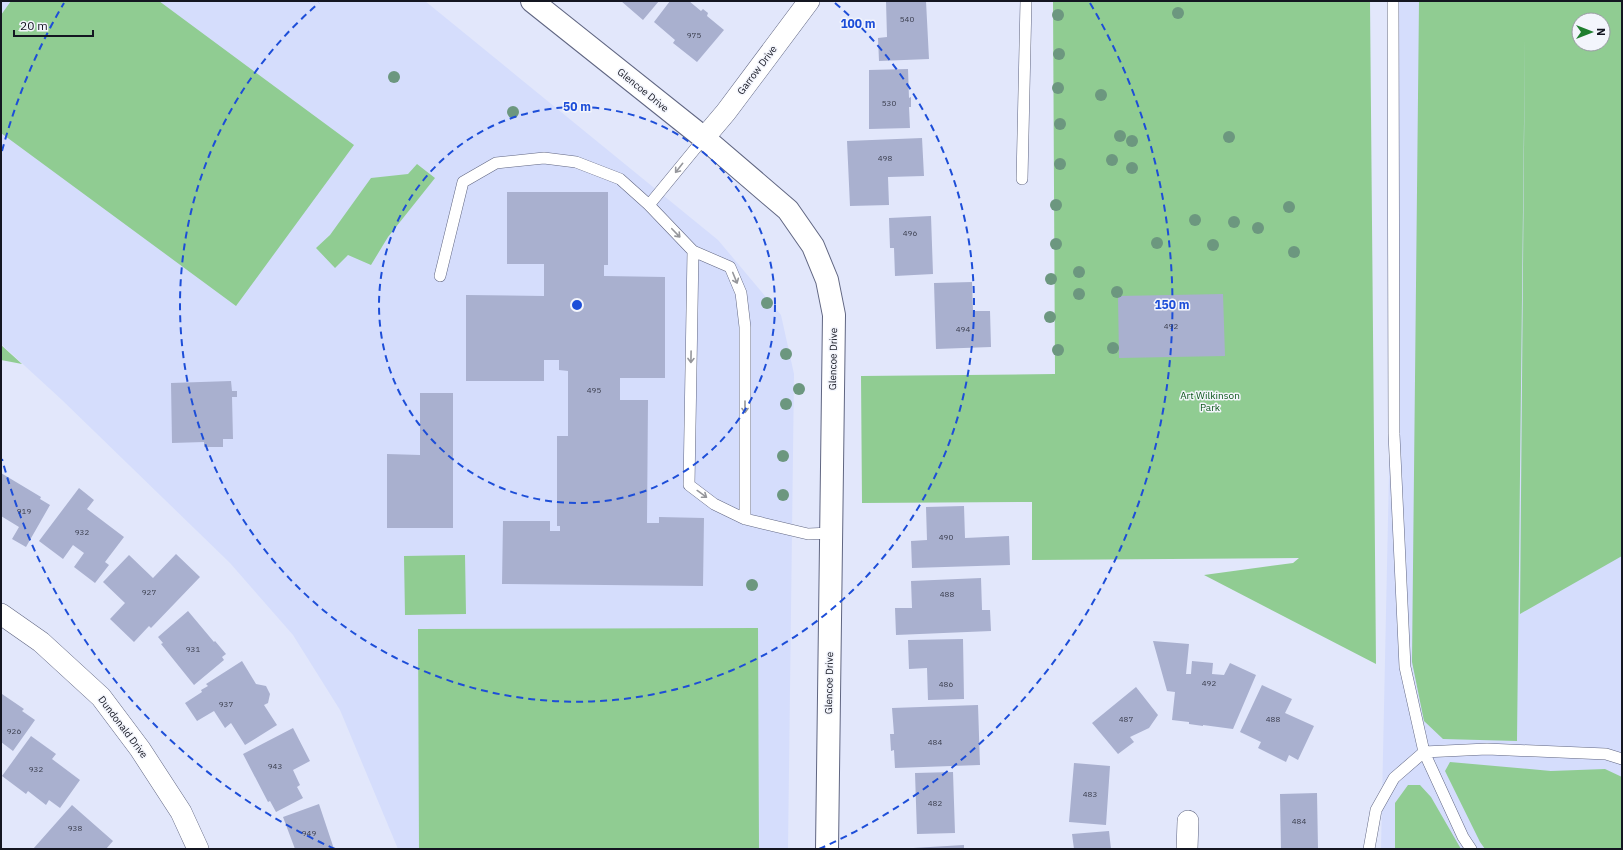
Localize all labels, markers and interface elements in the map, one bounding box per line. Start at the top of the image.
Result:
scale bar [14,12,93,38]
north arrow [1571,12,1611,52]
house number: 540 [900,14,914,24]
text: 100 m [840,16,876,31]
text: 20 m [20,18,48,33]
text: N [1594,28,1608,36]
house number: 975 [687,30,701,40]
street label: Garrow Drive [734,42,780,97]
street label: Glencoe Drive [615,65,672,115]
house number: 530 [882,98,896,108]
text: 50 m [563,99,591,114]
house number: 498 [878,153,892,163]
one-way arrow [674,162,683,173]
one-way arrow [671,228,681,238]
house number: 496 [903,228,917,238]
one-way arrow [732,272,739,284]
text: 150 m [1154,297,1190,312]
centre of rings [570,298,584,312]
house number: 492 [1164,321,1178,331]
house number: 494 [956,324,970,334]
street label: Glencoe Drive [826,327,840,390]
one-way arrow [687,350,695,363]
house number: 495 [587,385,601,395]
park label: Art Wilkinson Park [1180,389,1240,414]
one-way arrow [741,400,749,413]
one-way arrow [696,490,707,498]
house number: 919 [17,506,31,516]
house number: 932 [75,527,89,537]
house number: 490 [939,532,953,542]
house number: 927 [142,587,156,597]
house number: 488 [940,589,954,599]
house number: 931 [186,644,200,654]
street label: Glencoe Drive [822,651,836,714]
house number: 492 [1202,678,1216,688]
house number: 486 [939,679,953,689]
street label: Dundonald Drive [95,693,151,761]
house number: 937 [219,699,233,709]
house number: 487 [1119,714,1133,724]
house number: 488 [1266,714,1280,724]
house number: 926 [7,726,21,736]
house number: 484 [928,737,942,747]
house number: 943 [268,761,282,771]
house number: 932 [29,764,43,774]
house number: 483 [1083,789,1097,799]
house number: 482 [928,798,942,808]
house number: 484 [1292,816,1306,826]
house number: 938 [68,823,82,833]
house number: 949 [302,828,316,838]

